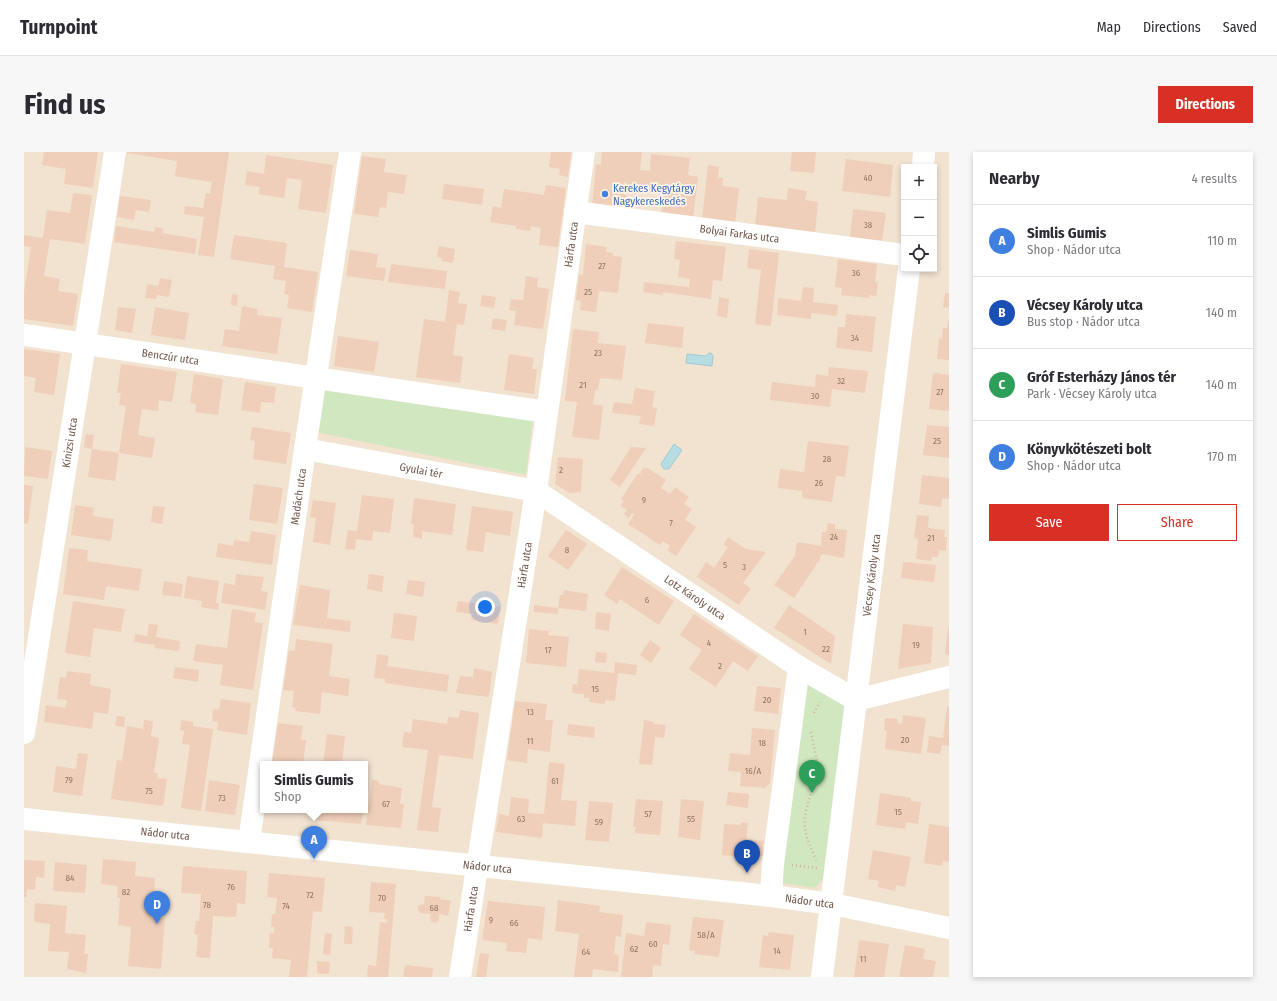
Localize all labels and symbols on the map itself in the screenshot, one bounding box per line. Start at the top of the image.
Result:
house number: 40 [863,173,873,183]
place label: Kerekes Kegytárgy Nagykereskedés [613,182,695,208]
marker: Kerekes Kegytárgy Nagykereskedés [600,189,610,199]
house number: 38 [864,220,873,230]
street label: Hárfa utca [561,221,581,268]
street label: Bolyai Farkas utca [699,222,780,245]
house number: 27 [598,261,606,271]
house number: 36 [852,268,861,278]
house number: 25 [584,287,592,297]
house number: 34 [851,333,860,343]
street label: Benczúr utca [141,346,200,367]
house number: 23 [594,348,602,358]
house number: 32 [837,376,845,386]
house number: 21 [579,380,587,390]
house number: 27 [936,387,944,397]
house number: 30 [811,391,820,401]
street label: Kinizsi utca [59,416,80,469]
house number: 25 [933,436,941,446]
house number: 28 [823,454,832,464]
street label: Gyulai tér [399,460,444,480]
house number: 2 [559,465,563,475]
street label: Madách utca [288,467,309,526]
house number: 26 [815,478,824,488]
house number: 9 [642,495,646,505]
house number: 7 [669,518,673,528]
house number: 24 [830,532,839,542]
street label: Vécsey Károly utca [860,533,883,617]
house number: 21 [927,533,935,543]
street label: Hárfa utca [514,541,534,589]
house number: 8 [565,545,570,555]
house number: 5 [723,560,727,570]
house number: 3 [742,562,746,572]
street label: Lotz Károly utca [662,572,728,622]
house number: 6 [645,595,650,605]
your location [475,597,495,617]
house number: 1 [803,627,807,637]
house number: 4 [707,638,712,648]
house number: 19 [912,640,920,650]
house number: 22 [822,644,830,654]
house number: 17 [544,645,552,655]
house number: 2 [718,661,722,671]
house number: 15 [591,684,599,694]
house number: 20 [763,695,772,705]
house number: 13 [526,707,534,717]
house number: 20 [901,735,910,745]
house number: 11 [527,736,533,746]
house number: 18 [758,738,767,748]
pin: C [799,760,825,793]
house number: 16/A [745,766,761,776]
house number: 79 [65,775,73,785]
house number: 61 [551,776,559,786]
house number: 75 [145,786,153,796]
house number: 73 [218,793,226,803]
house number: 67 [382,799,390,809]
house number: 15 [894,807,902,817]
house number: 57 [644,809,652,819]
house number: 63 [517,814,525,824]
house number: 55 [687,814,695,824]
house number: 59 [595,817,603,827]
street label: Nádor utca [140,825,190,843]
pin: A [301,826,327,859]
pin: B [734,840,760,873]
street label: Nádor utca [462,858,513,876]
house number: 84 [66,873,75,883]
house number: 76 [227,882,235,892]
street label: Hárfa utca [461,885,481,933]
house number: 82 [122,887,130,897]
house number: 72 [306,890,314,900]
pin: D [144,891,170,924]
street label: Nádor utca [784,891,835,911]
house number: 70 [378,893,386,903]
house number: 78 [203,900,211,910]
house number: 74 [282,901,290,911]
house number: 68 [430,903,439,913]
house number: 9 [489,915,493,925]
house number: 66 [510,918,519,928]
house number: 58/A [697,930,715,940]
house number: 60 [648,939,658,949]
house number: 62 [630,944,638,954]
house number: 14 [773,946,782,956]
house number: 64 [582,947,591,957]
house number: 11 [860,954,866,964]

